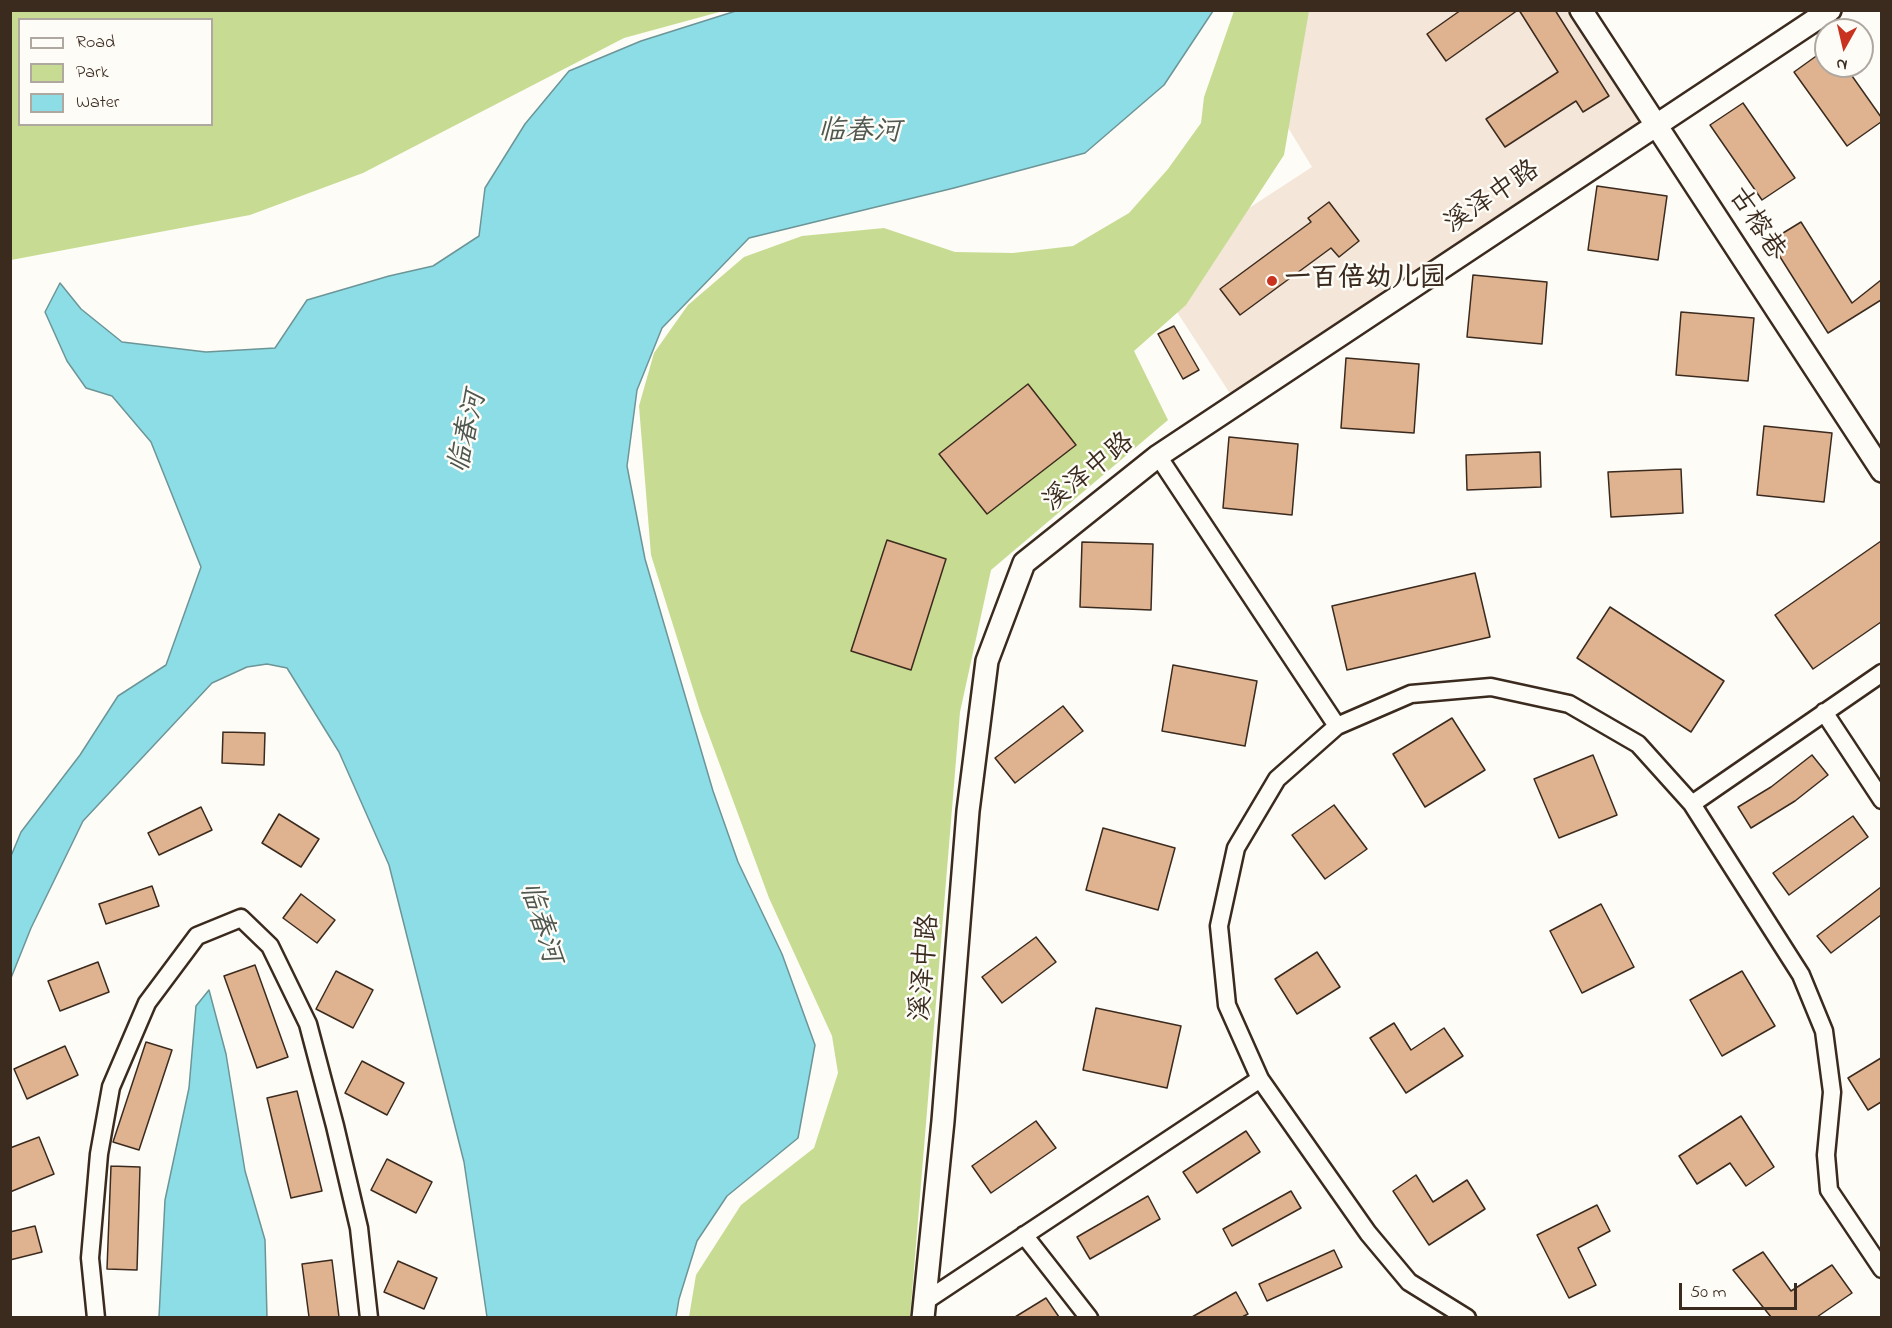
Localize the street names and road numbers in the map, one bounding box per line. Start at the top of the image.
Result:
street label: 溪泽中路 [1439,155,1547,243]
street label: 古榕巷 [1719,182,1791,268]
street label: 溪泽中路 [1038,427,1142,521]
street label: 溪泽中路 [906,913,948,1023]

